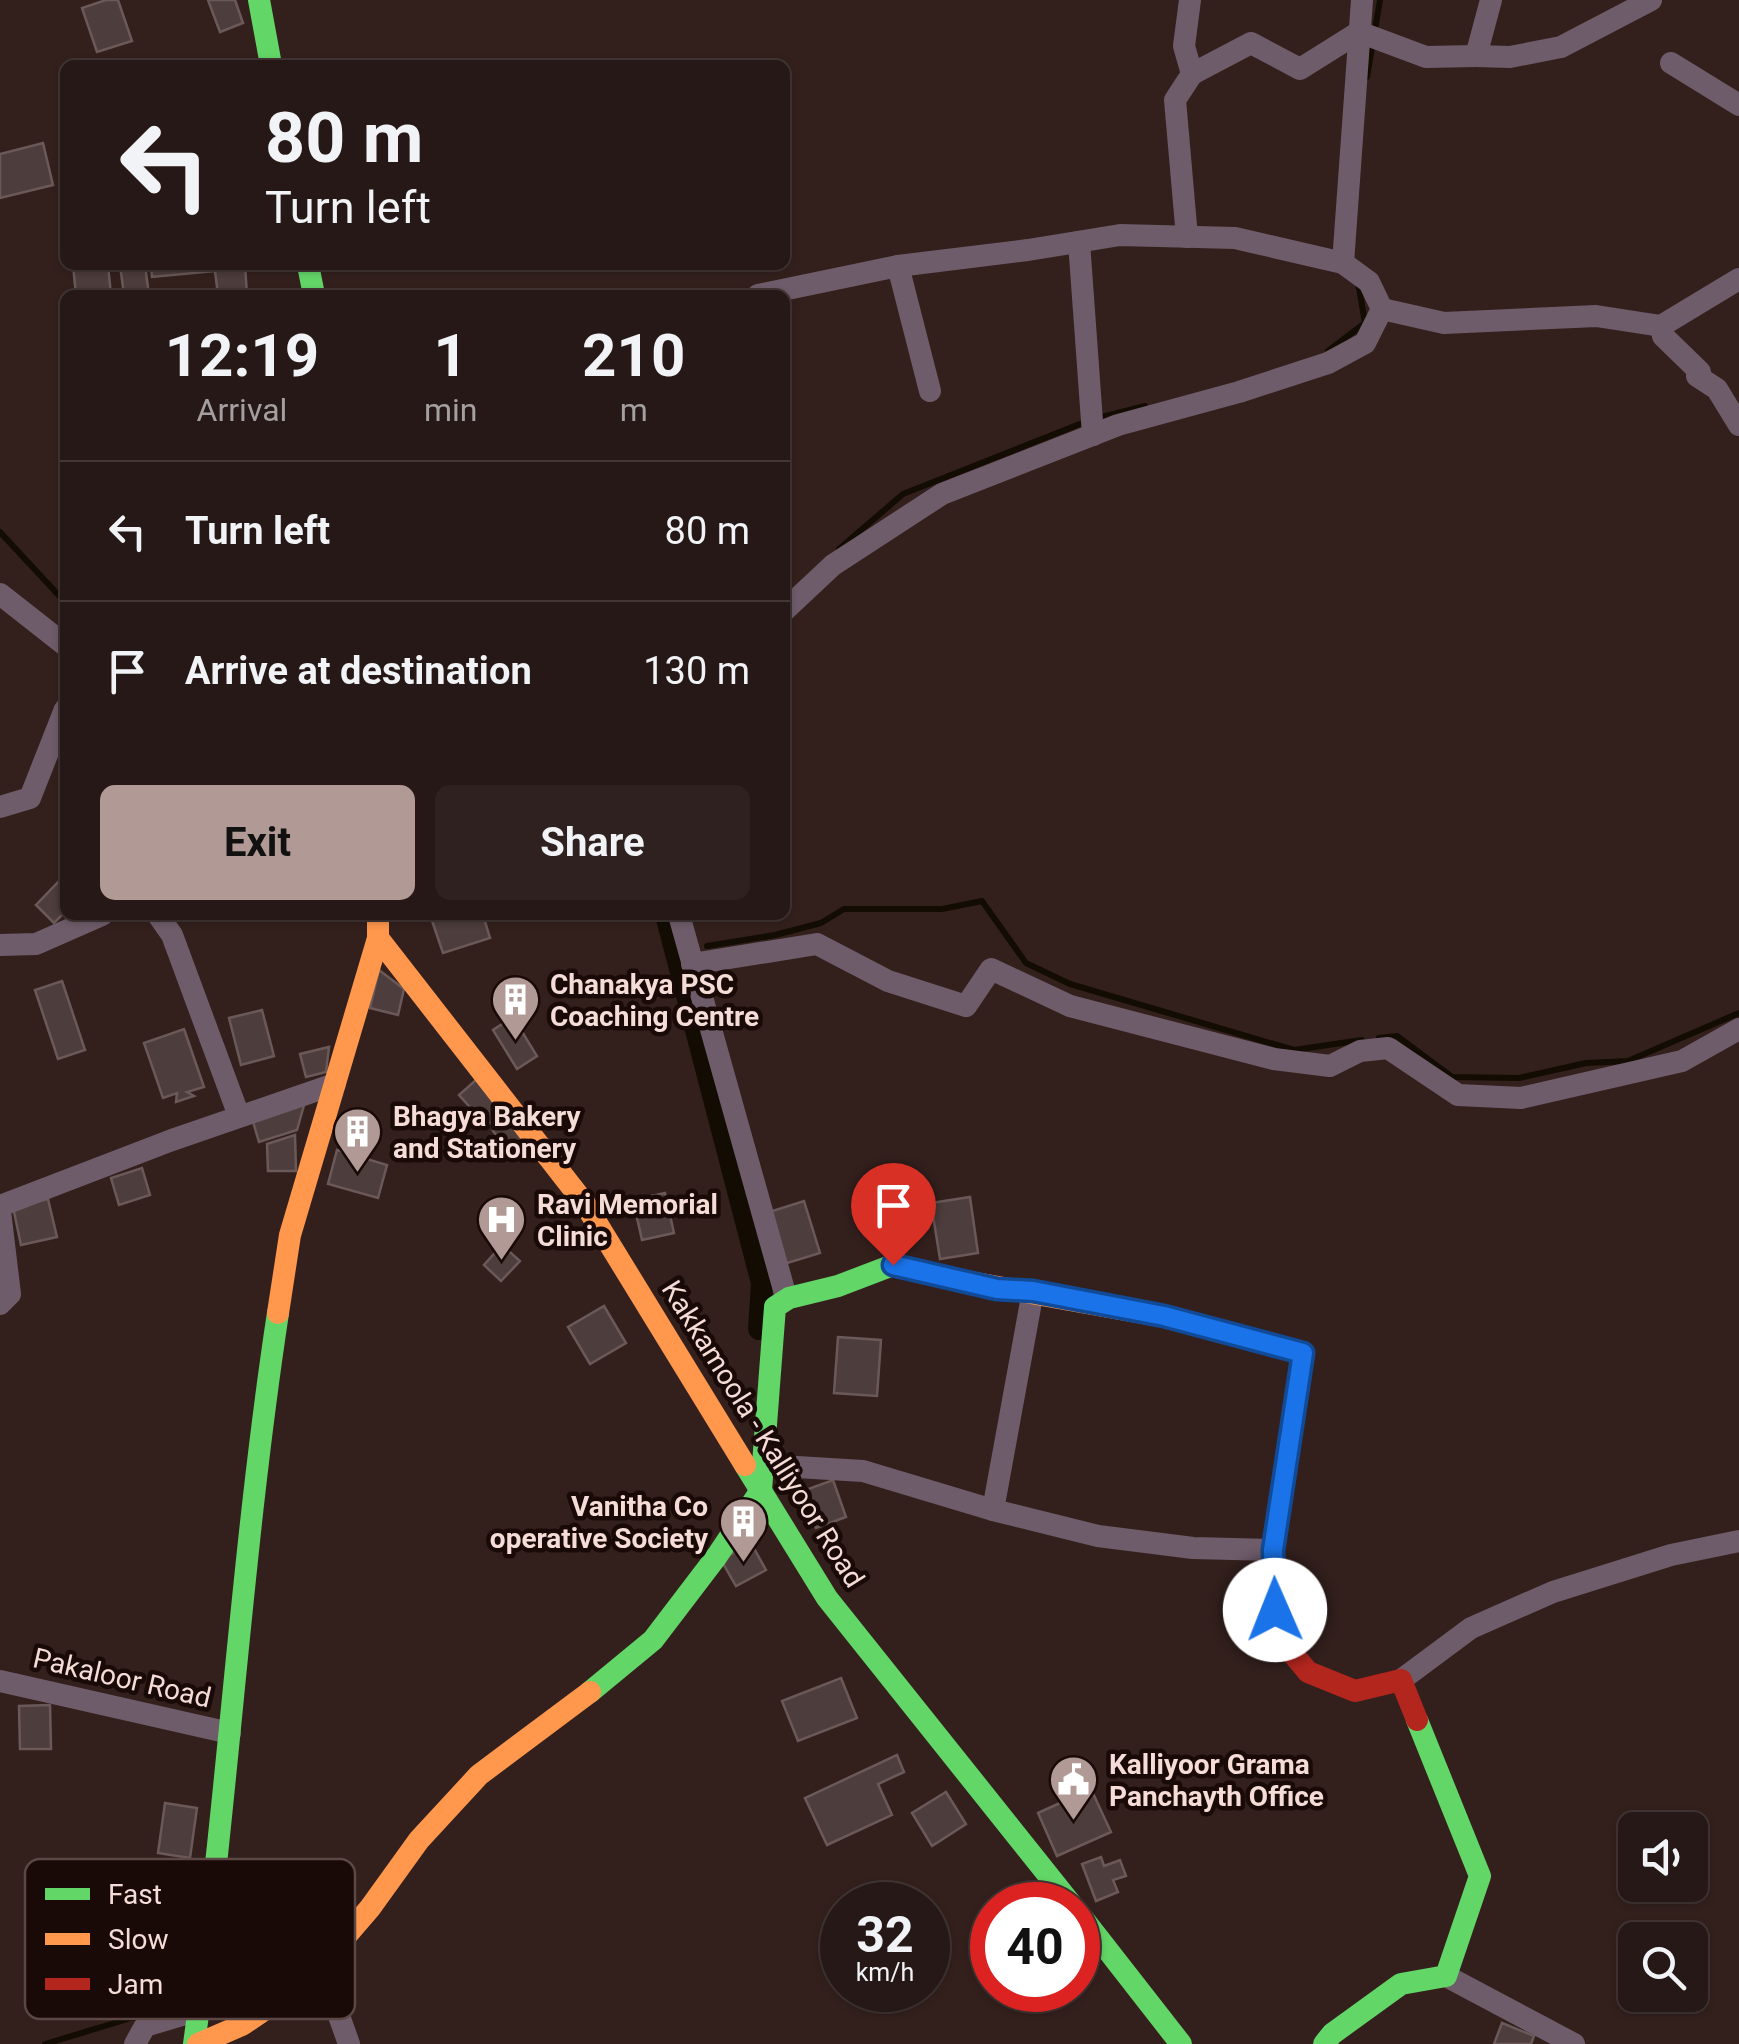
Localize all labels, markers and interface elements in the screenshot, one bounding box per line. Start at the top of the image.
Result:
text: 80 m [265,97,423,179]
icon: left [100,100,230,230]
text: Turn left [265,181,431,234]
text: 12:19 [165,320,319,391]
text: 1 [433,320,468,391]
text: 210 [582,320,685,391]
text: Arrival [197,391,287,429]
text: min [424,391,477,429]
text: m [620,391,648,429]
icon: left [100,504,155,559]
text: Turn left [185,509,330,553]
text: 80 m [665,509,750,553]
icon: arrive [100,644,155,699]
text: Arrive at destination [185,649,532,693]
text: 130 m [643,649,750,693]
button: Exit [100,785,415,900]
button: Share [435,785,750,900]
place label: Chanakya PSC Coaching Centre [550,968,759,1033]
building icon: Chanakya PSC Coaching Centre [489,974,541,1042]
place label: Bhagya Bakery and Stationery [393,1100,582,1165]
building icon: Bhagya Bakery and Stationery [332,1106,384,1174]
pin [851,1163,936,1266]
icon: arrive [866,1178,921,1233]
place label: Ravi Memorial Clinic [537,1188,718,1253]
hospital icon: Ravi Memorial Clinic [476,1194,528,1262]
street label: Kakkamoola - Kalliyoor Road [655,1275,871,1593]
place label: Vanitha Co operative Society [490,1490,709,1555]
building icon: Vanitha Co operative Society [717,1496,769,1564]
position arrow [1223,1558,1327,1662]
street label: Pakaloor Road [30,1641,214,1715]
place label: Kalliyoor Grama Panchayth Office [1109,1748,1324,1813]
public building icon: Kalliyoor Grama Panchayth Office [1048,1754,1100,1822]
map controls [1618,1812,1708,2012]
button: sound [1618,1812,1708,1902]
legend [25,1859,355,2019]
text: Fast [108,1878,162,1911]
speed limit sign: 40 [970,1882,1100,2012]
text: 32 [856,1906,914,1964]
button: search [1618,1922,1708,2012]
text: Slow [108,1923,168,1956]
text: km/h [856,1958,914,1987]
text: Jam [108,1968,163,2001]

